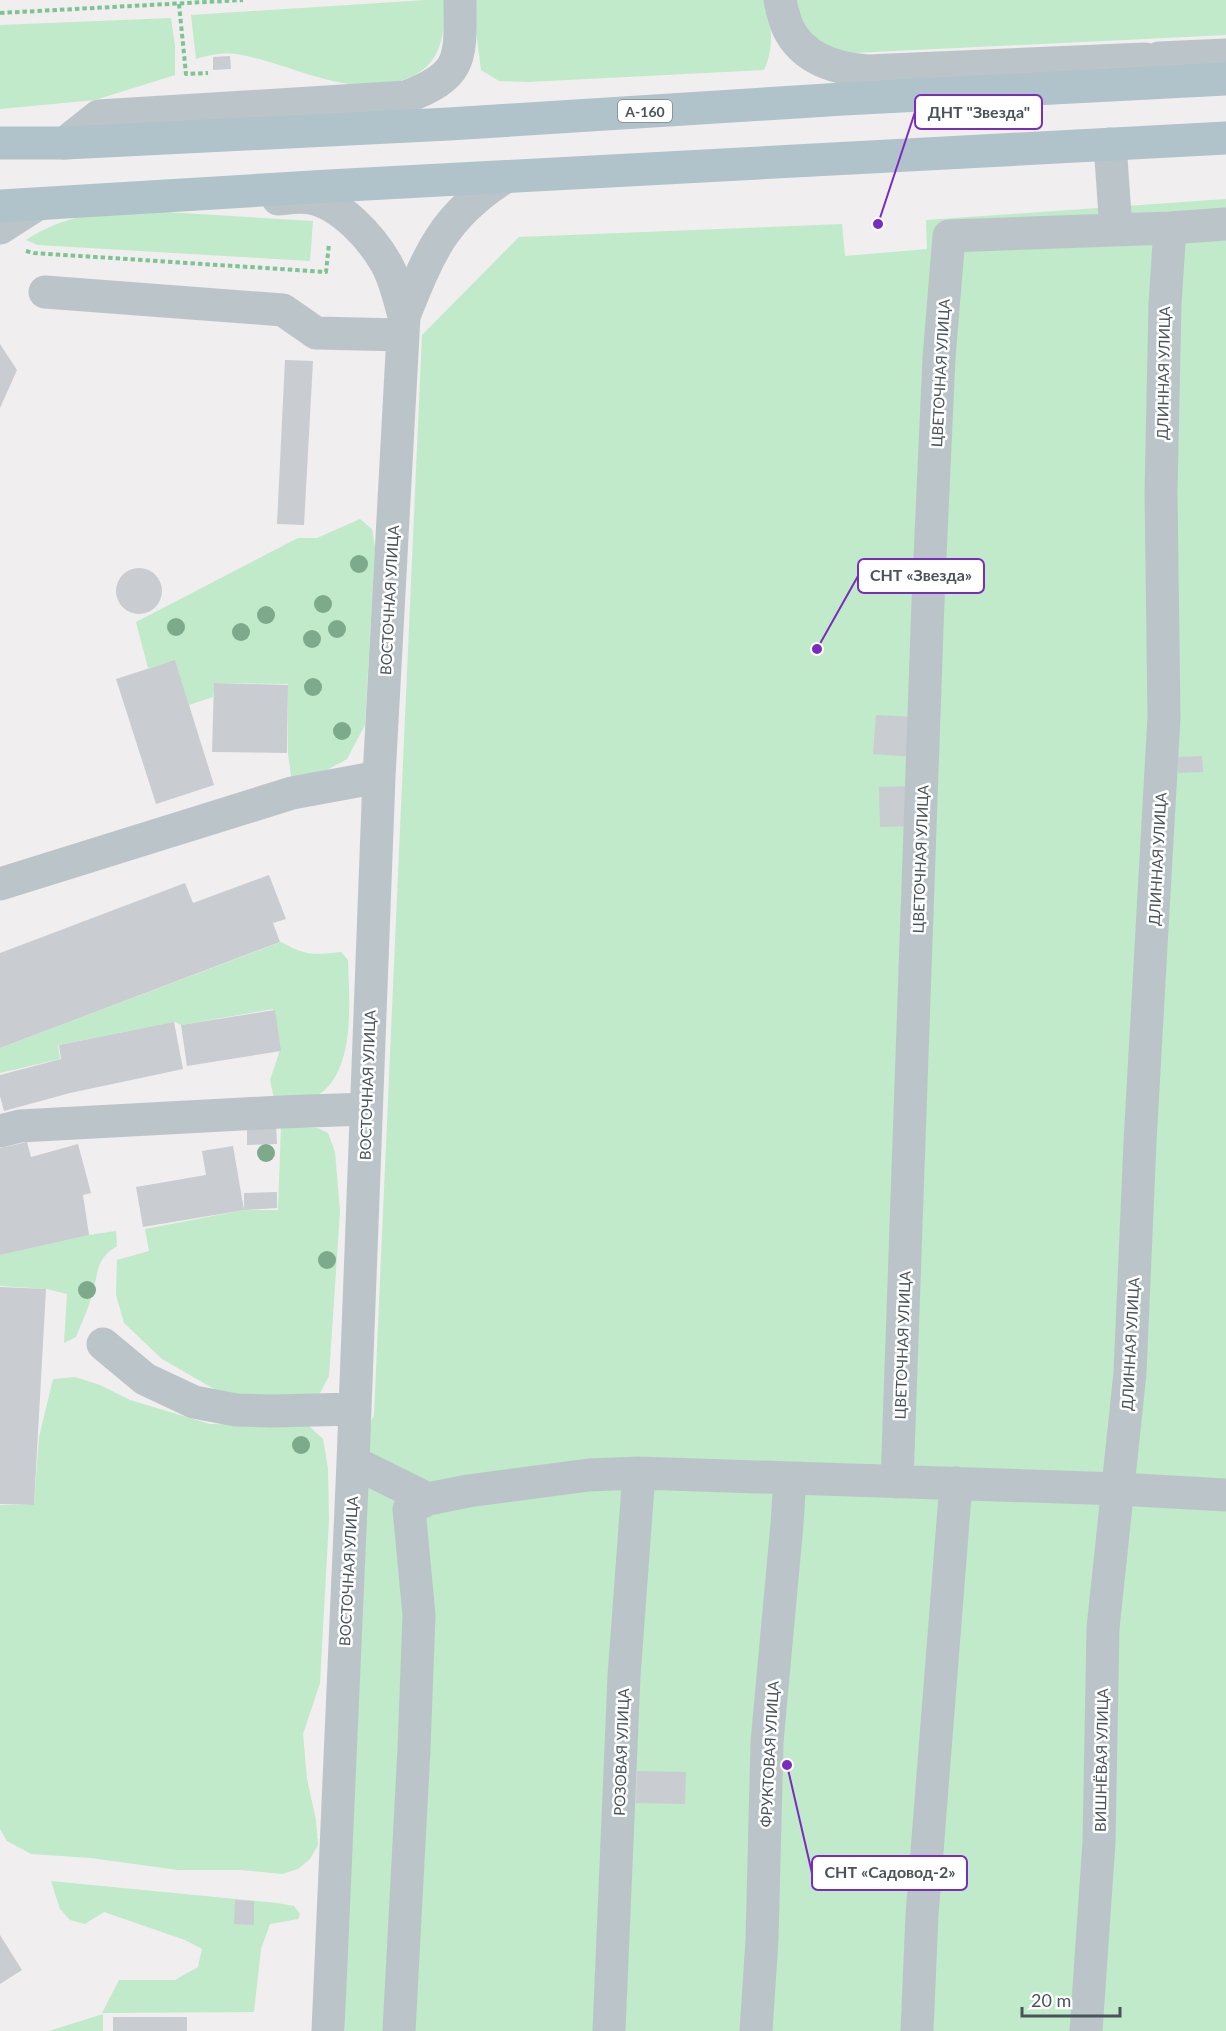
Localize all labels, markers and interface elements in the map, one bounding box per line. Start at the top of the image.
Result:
callout: ДНТ "Звезда" [915,95,1042,129]
road number: А-160 [618,100,672,122]
text: ДНТ "Звезда" [928,102,1030,121]
street label: ЦВЕТОЧНАЯ УЛИЦА [927,298,953,448]
street label: ДЛИННАЯ УЛИЦА [1153,305,1173,440]
street label: ВОСТОЧНАЯ УЛИЦА [376,524,402,675]
callout: СНТ «Звезда» [858,559,984,593]
text: СНТ «Звезда» [870,565,972,584]
street label: ЦВЕТОЧНАЯ УЛИЦА [908,784,932,933]
street label: ДЛИННАЯ УЛИЦА [1145,791,1170,926]
street label: ВОСТОЧНАЯ УЛИЦА [355,1009,379,1160]
street label: ЦВЕТОЧНАЯ УЛИЦА [890,1270,914,1419]
street label: ДЛИННАЯ УЛИЦА [1118,1276,1143,1411]
street label: ВОСТОЧНАЯ УЛИЦА [335,1495,361,1646]
street label: ФРУКТОВАЯ УЛИЦА [756,1679,782,1828]
street label: РОЗОВАЯ УЛИЦА [610,1687,632,1816]
street label: ВИШНЁВАЯ УЛИЦА [1091,1687,1111,1832]
callout: СНТ «Садовод-2» [812,1856,967,1890]
text: СНТ «Садовод-2» [824,1862,956,1881]
scale bar [1022,1980,1120,2018]
text: 20 m [1031,1989,1071,2011]

